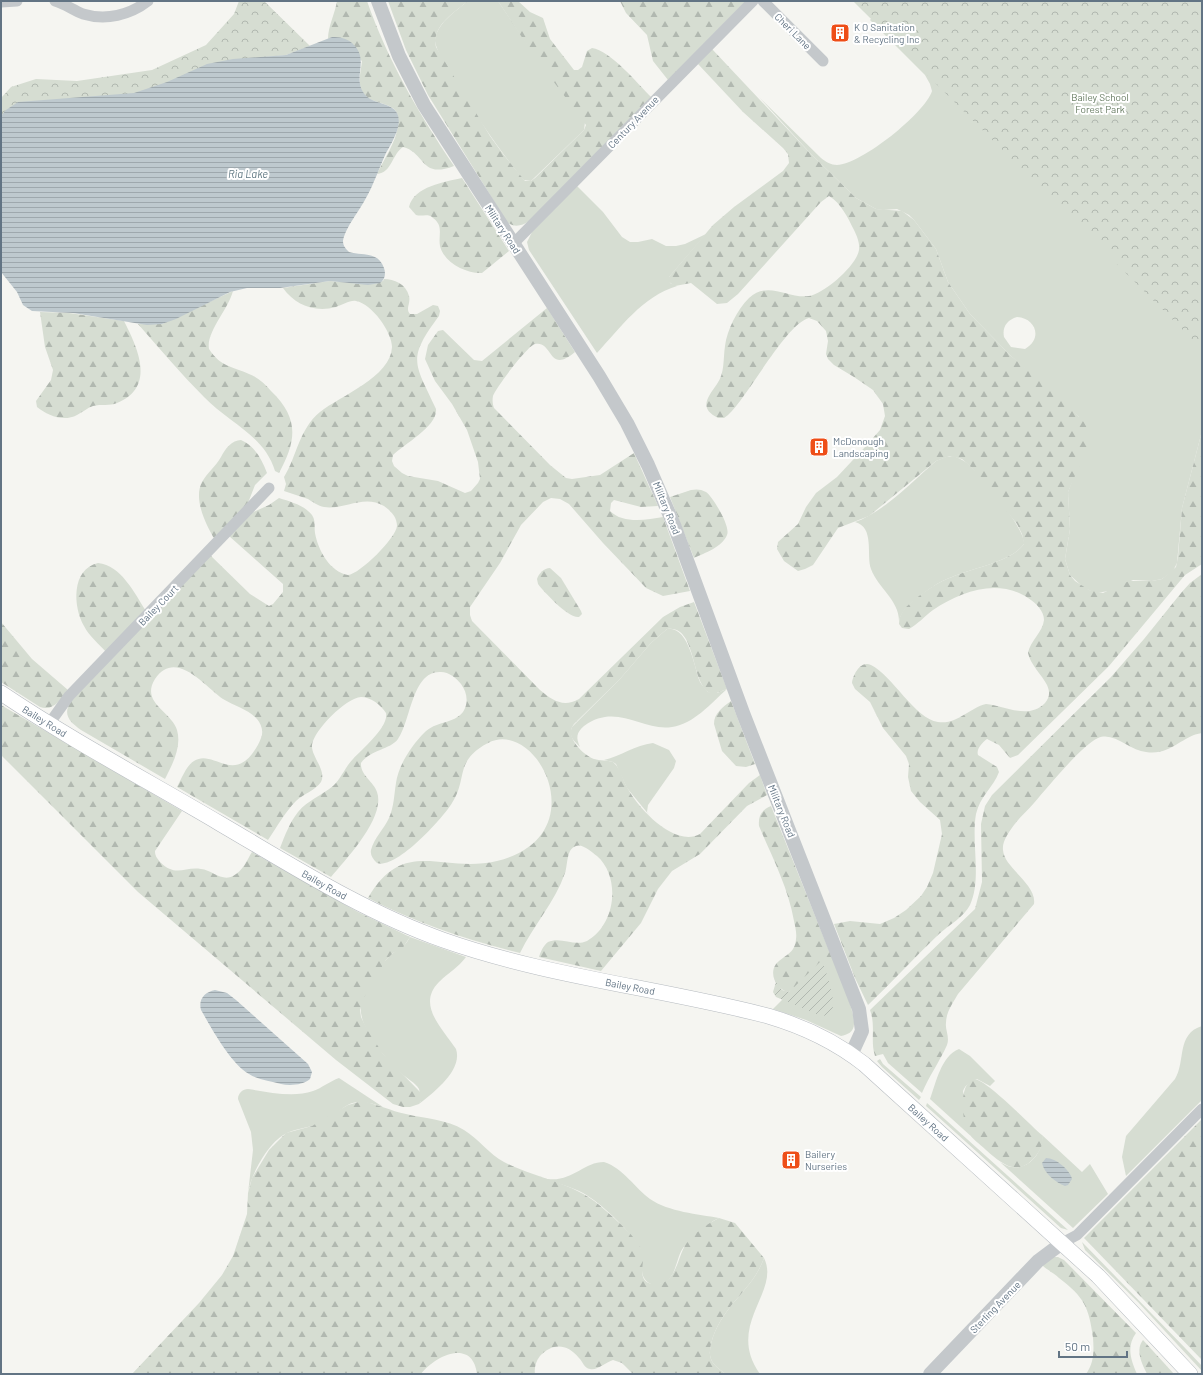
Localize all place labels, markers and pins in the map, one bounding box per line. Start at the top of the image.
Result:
place label: K O Sanitation & Recycling Inc [854,21,920,45]
building icon: K O Sanitation & Recycling Inc [829,22,851,44]
place label: McDonough Landscaping [833,435,889,459]
building icon: McDonough Landscaping [808,436,830,458]
place label: Bailery Nurseries [805,1148,847,1172]
building icon: Bailery Nurseries [780,1149,802,1171]

